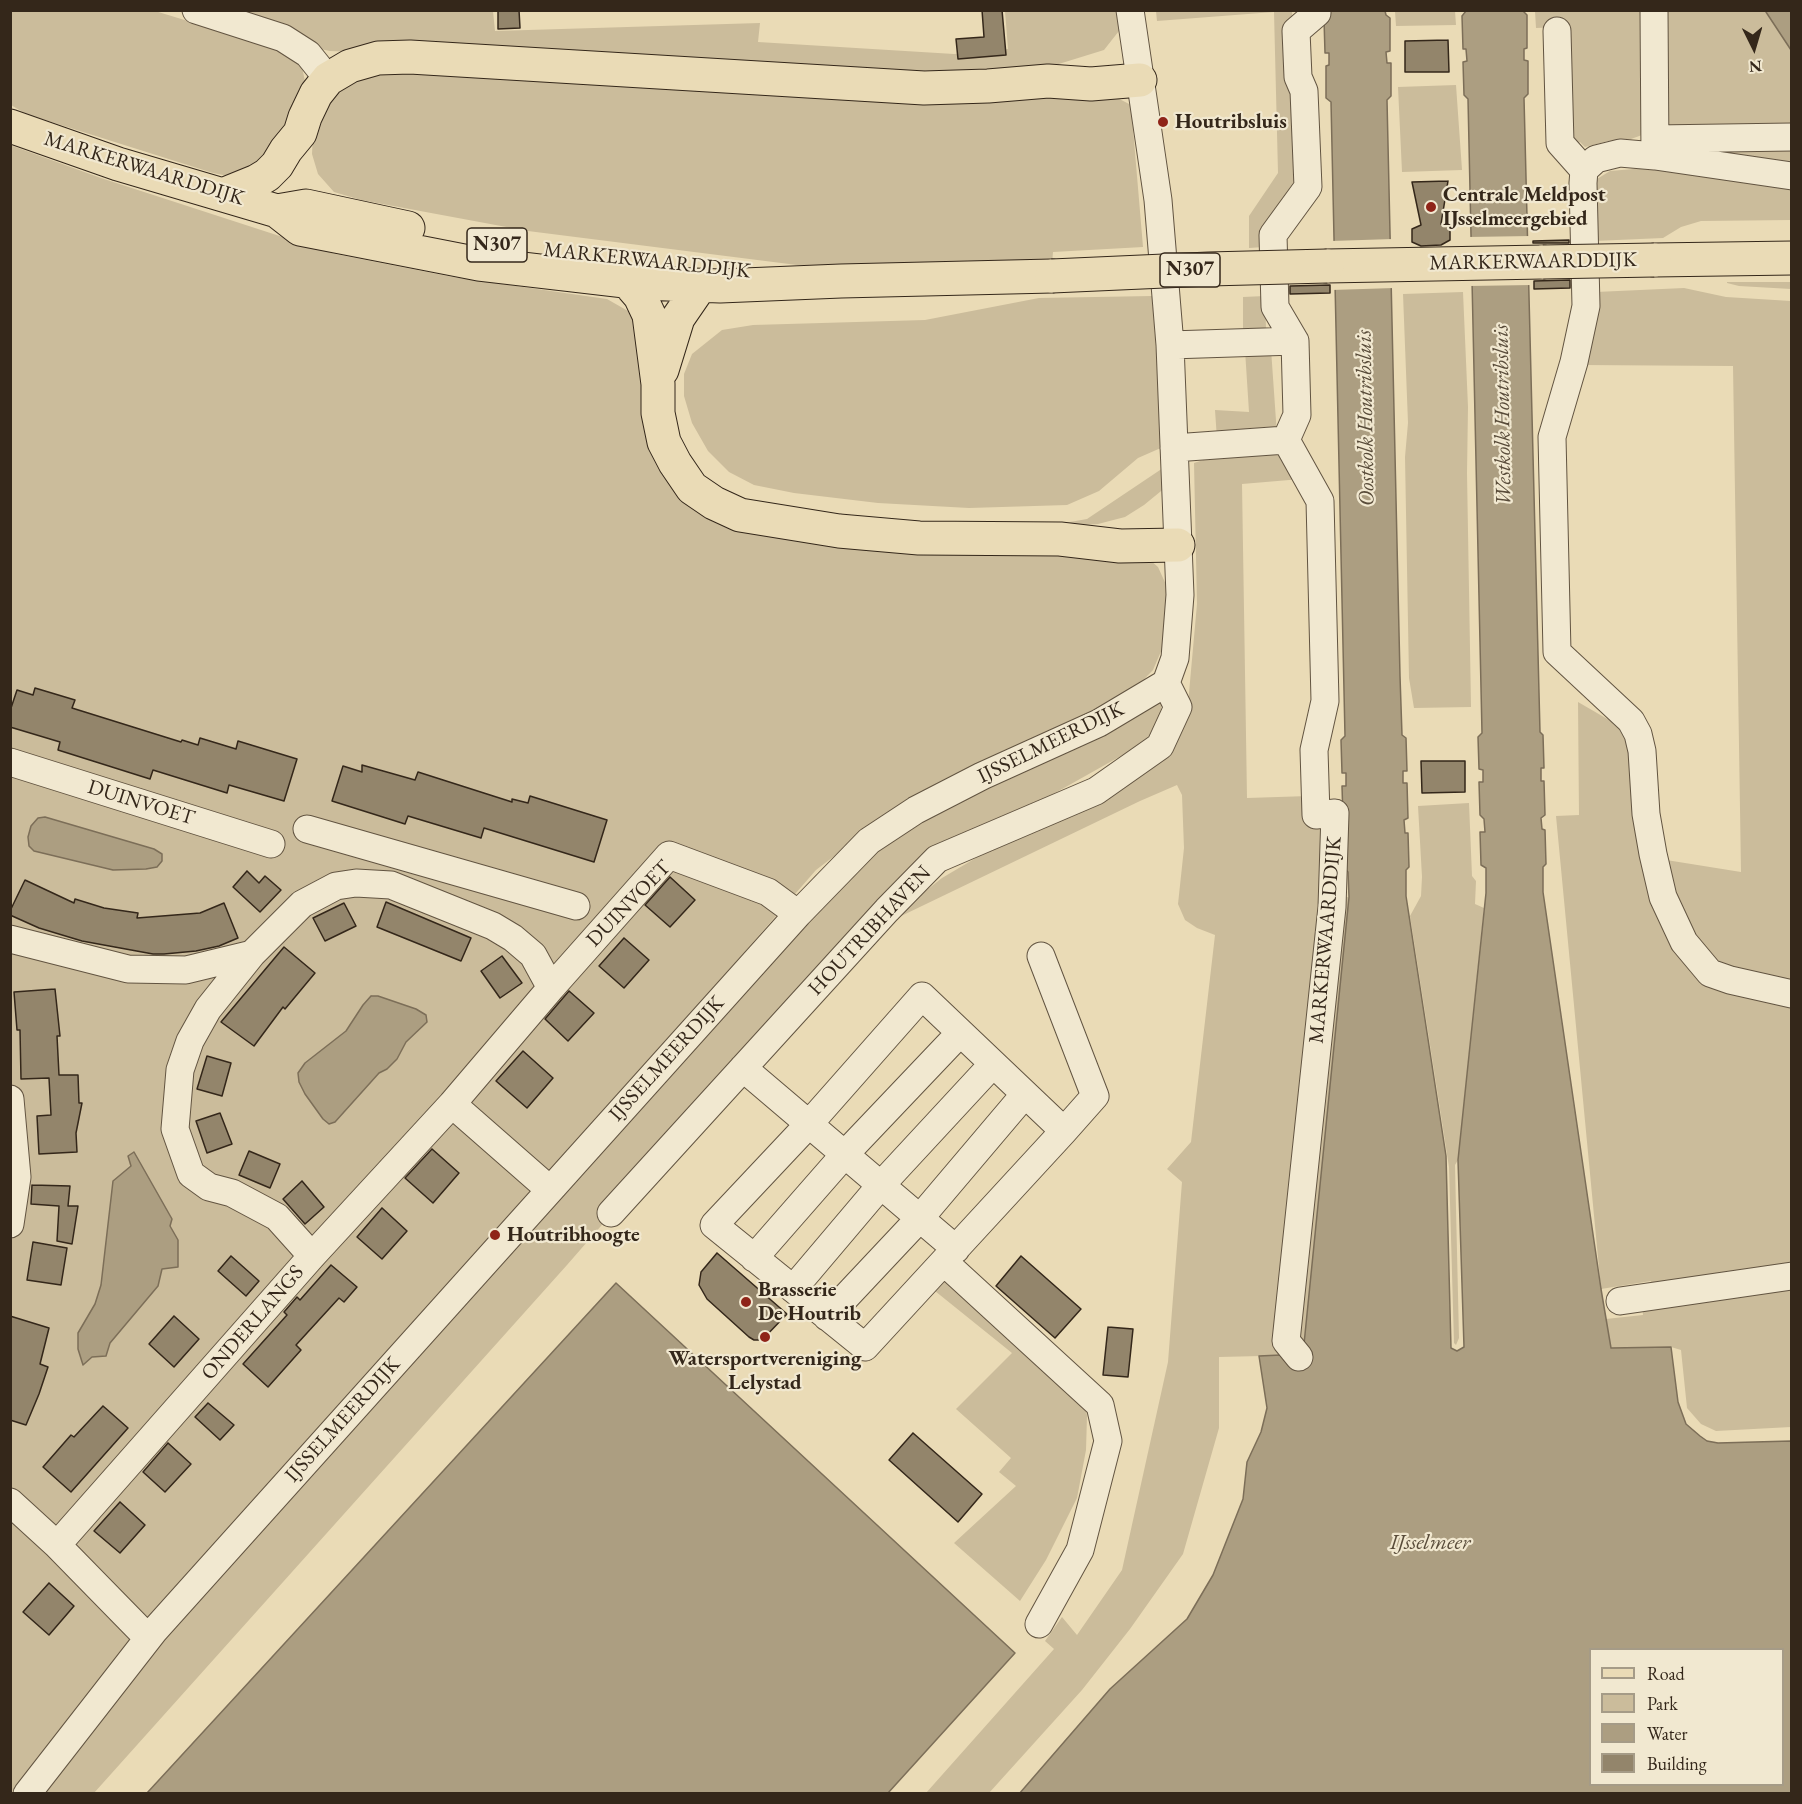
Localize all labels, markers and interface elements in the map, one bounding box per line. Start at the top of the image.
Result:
north arrow [1724,18,1784,78]
text: N [1748,55,1763,77]
place label: Houtribsluis [1175,109,1287,135]
marker: Houtribsluis [1156,115,1170,129]
street label: MARKERWAARDDIJK [41,127,247,211]
place label: Centrale Meldpost IJsselmeergebied [1443,182,1606,232]
marker: Centrale Meldpost IJsselmeergebied [1424,200,1438,214]
road number: N307 [467,228,527,262]
street label: MARKERWAARDDIJK [542,238,752,284]
street label: MARKERWAARDDIJK [1429,248,1637,276]
road number: N307 [1160,253,1220,287]
water label: Westkolk Houtribsluis [1488,324,1518,506]
water label: Oostkolk Houtribsluis [1351,330,1381,506]
street label: IJSSELMEERDIJK [974,697,1128,789]
street label: DUINVOET [85,775,197,831]
street label: MARKERWAARDDIJK [1304,835,1348,1045]
street label: DUINVOET [582,856,676,952]
street label: HOUTRIBHAVEN [803,861,937,1001]
street label: IJSSELMEERDIJK [604,991,730,1127]
place label: Houtribhoogte [507,1222,640,1248]
marker: Houtribhoogte [488,1228,502,1242]
street label: ONDERLANGS [196,1260,310,1386]
place label: Brasserie De Houtrib [758,1277,861,1327]
marker: Brasserie De Houtrib [739,1295,753,1309]
marker: Watersportvereniging Lelystad [758,1330,772,1344]
place label: Watersportvereniging Lelystad [669,1346,861,1396]
street label: IJSSELMEERDIJK [280,1352,406,1488]
water label: IJsselmeer [1390,1530,1470,1556]
legend [1589,1648,1784,1786]
text: Road [1647,1662,1685,1685]
text: Park [1647,1692,1678,1715]
text: Water [1647,1722,1688,1745]
text: Building [1647,1752,1707,1775]

